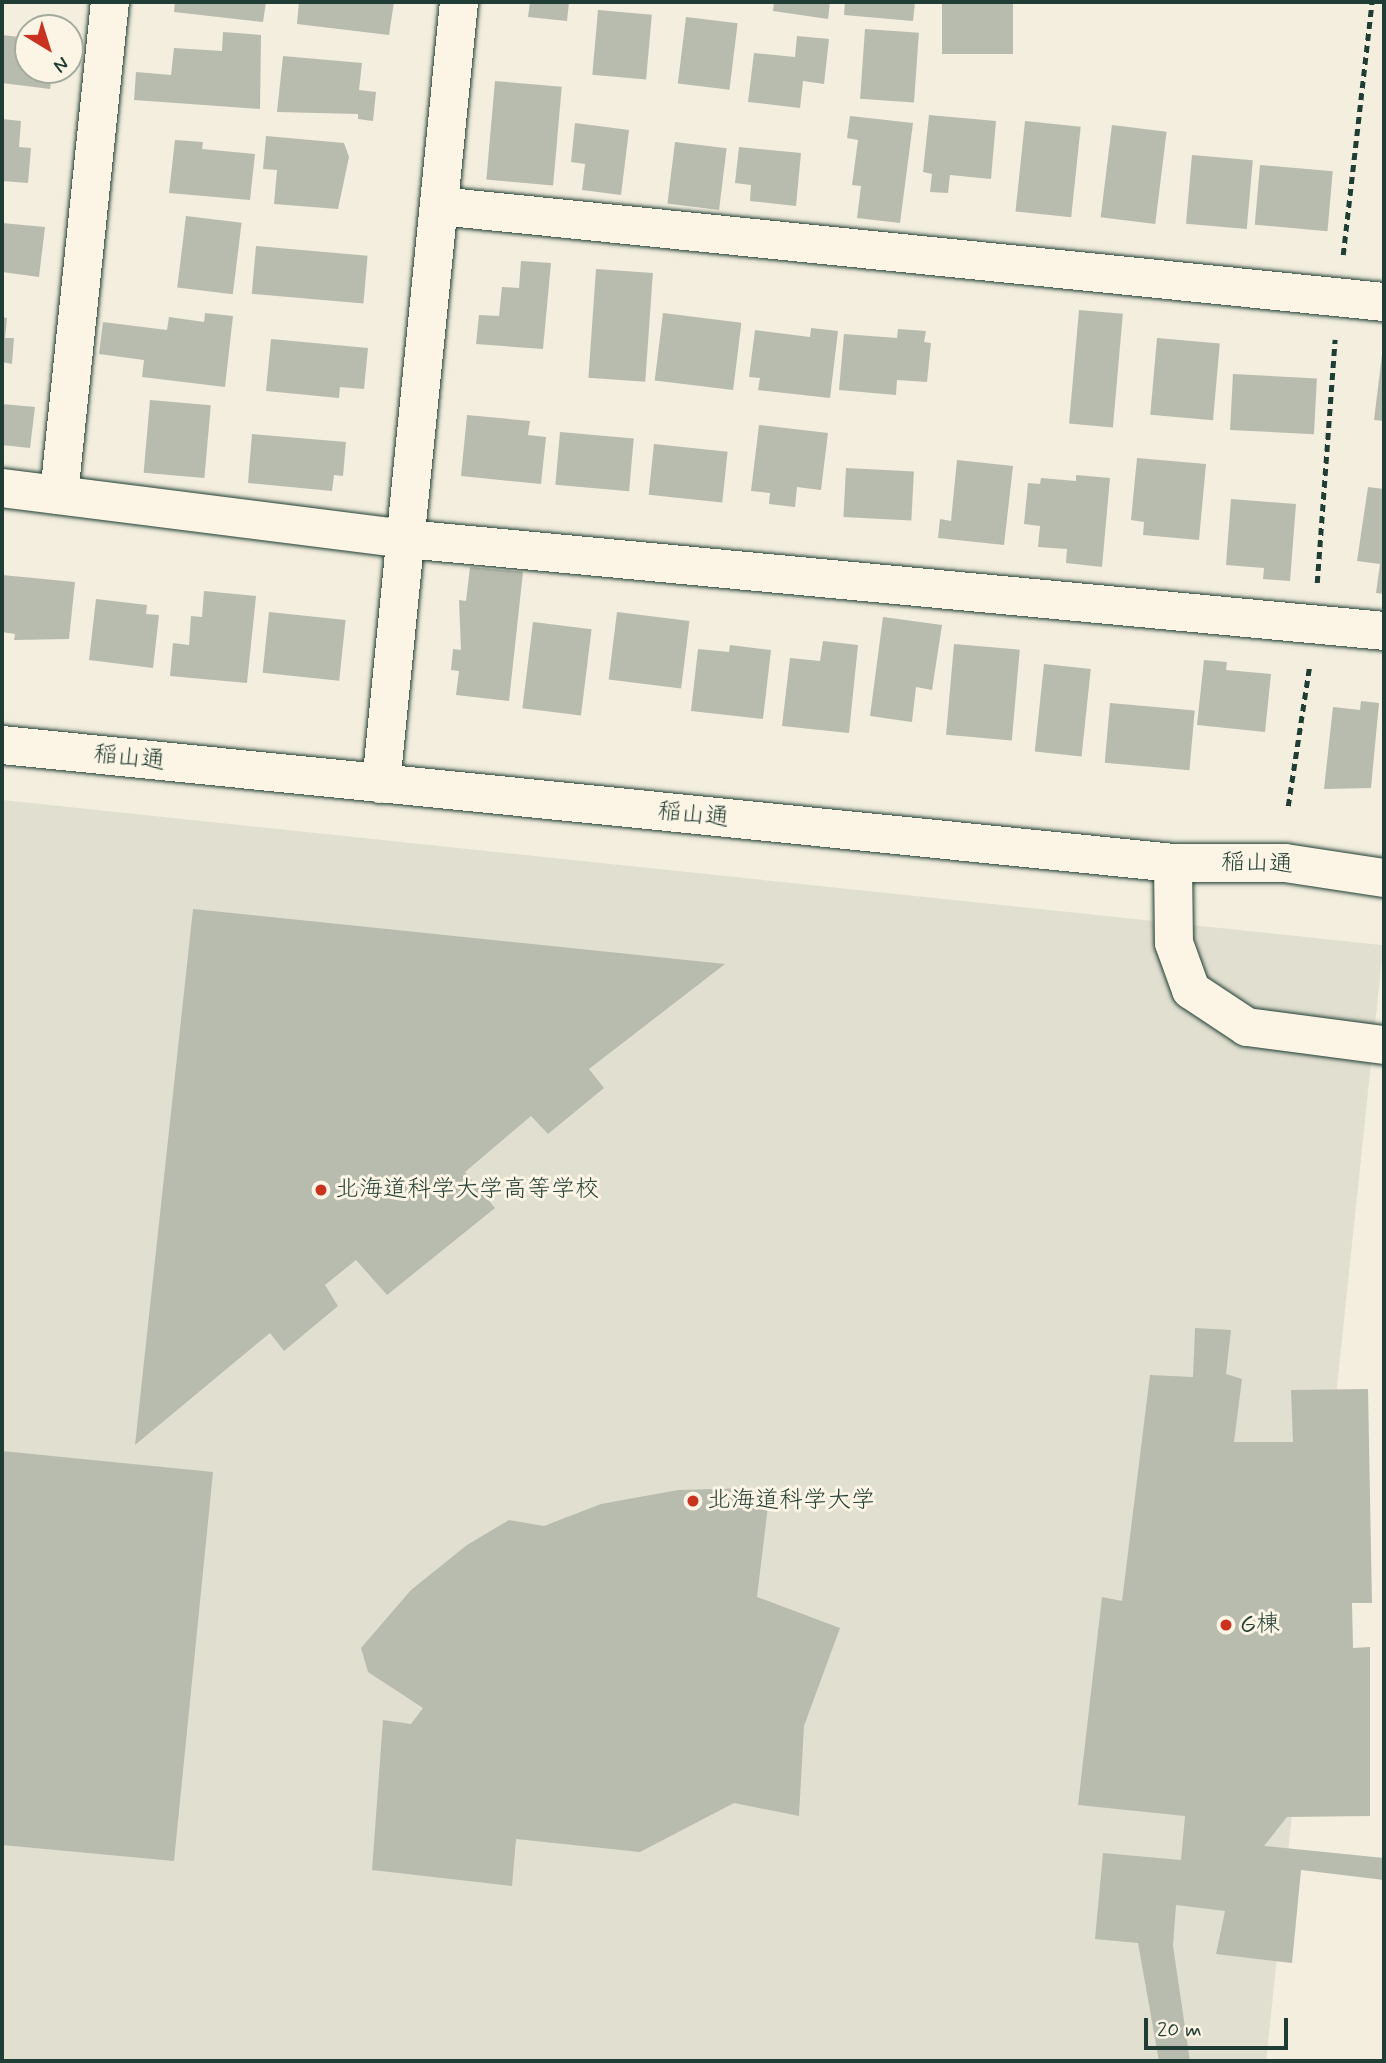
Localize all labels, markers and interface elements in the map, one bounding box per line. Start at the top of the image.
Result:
north arrow [14,14,84,84]
text: N [48,51,74,78]
street label: 稲山通 [92,740,166,776]
street label: 稲山通 [656,797,730,833]
street label: 稲山通 [1221,848,1293,880]
place label: 北海道科学大学高等学校 [335,1176,599,1204]
marker: 北海道科学大学高等学校 [313,1182,329,1198]
place label: 北海道科学大学 [707,1487,875,1515]
marker: 北海道科学大学 [685,1493,701,1509]
place label: G棟 [1240,1611,1280,1639]
marker: G棟 [1218,1617,1234,1633]
scale bar [1148,2004,1292,2048]
text: 20 m [1157,2016,1202,2044]

